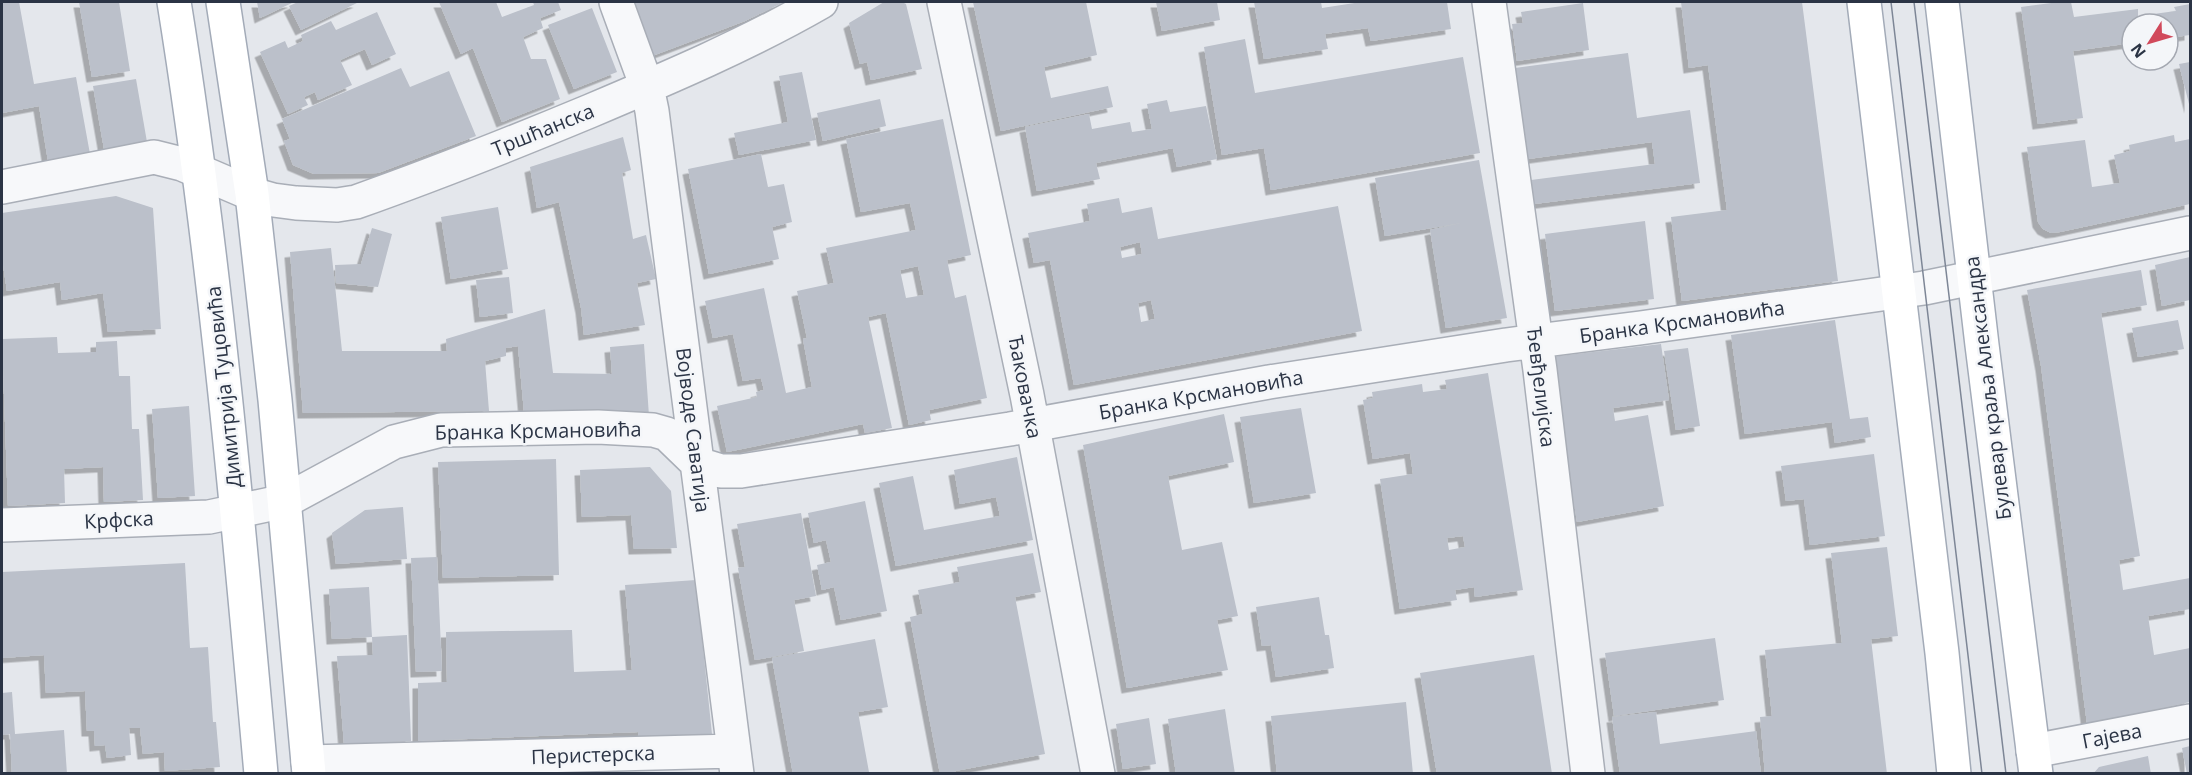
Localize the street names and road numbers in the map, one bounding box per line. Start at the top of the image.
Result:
street label: Тршћанска [488,97,598,162]
street label: Булевар краља Александра [1958,255,2017,522]
street label: Димитрија Туцовића [199,285,248,489]
street label: Бранка Крсмановића [1578,294,1786,349]
street label: Ђевђелијска [1521,325,1562,449]
street label: Ђаковачка [1002,333,1049,441]
street label: Војводе Саватија [670,346,717,514]
street label: Бранка Крсмановића [1097,363,1305,426]
street label: Бранка Крсмановића [434,415,642,446]
street label: Крфска [83,504,155,535]
street label: Гајева [2080,716,2144,755]
street label: Перистерска [530,739,656,770]

